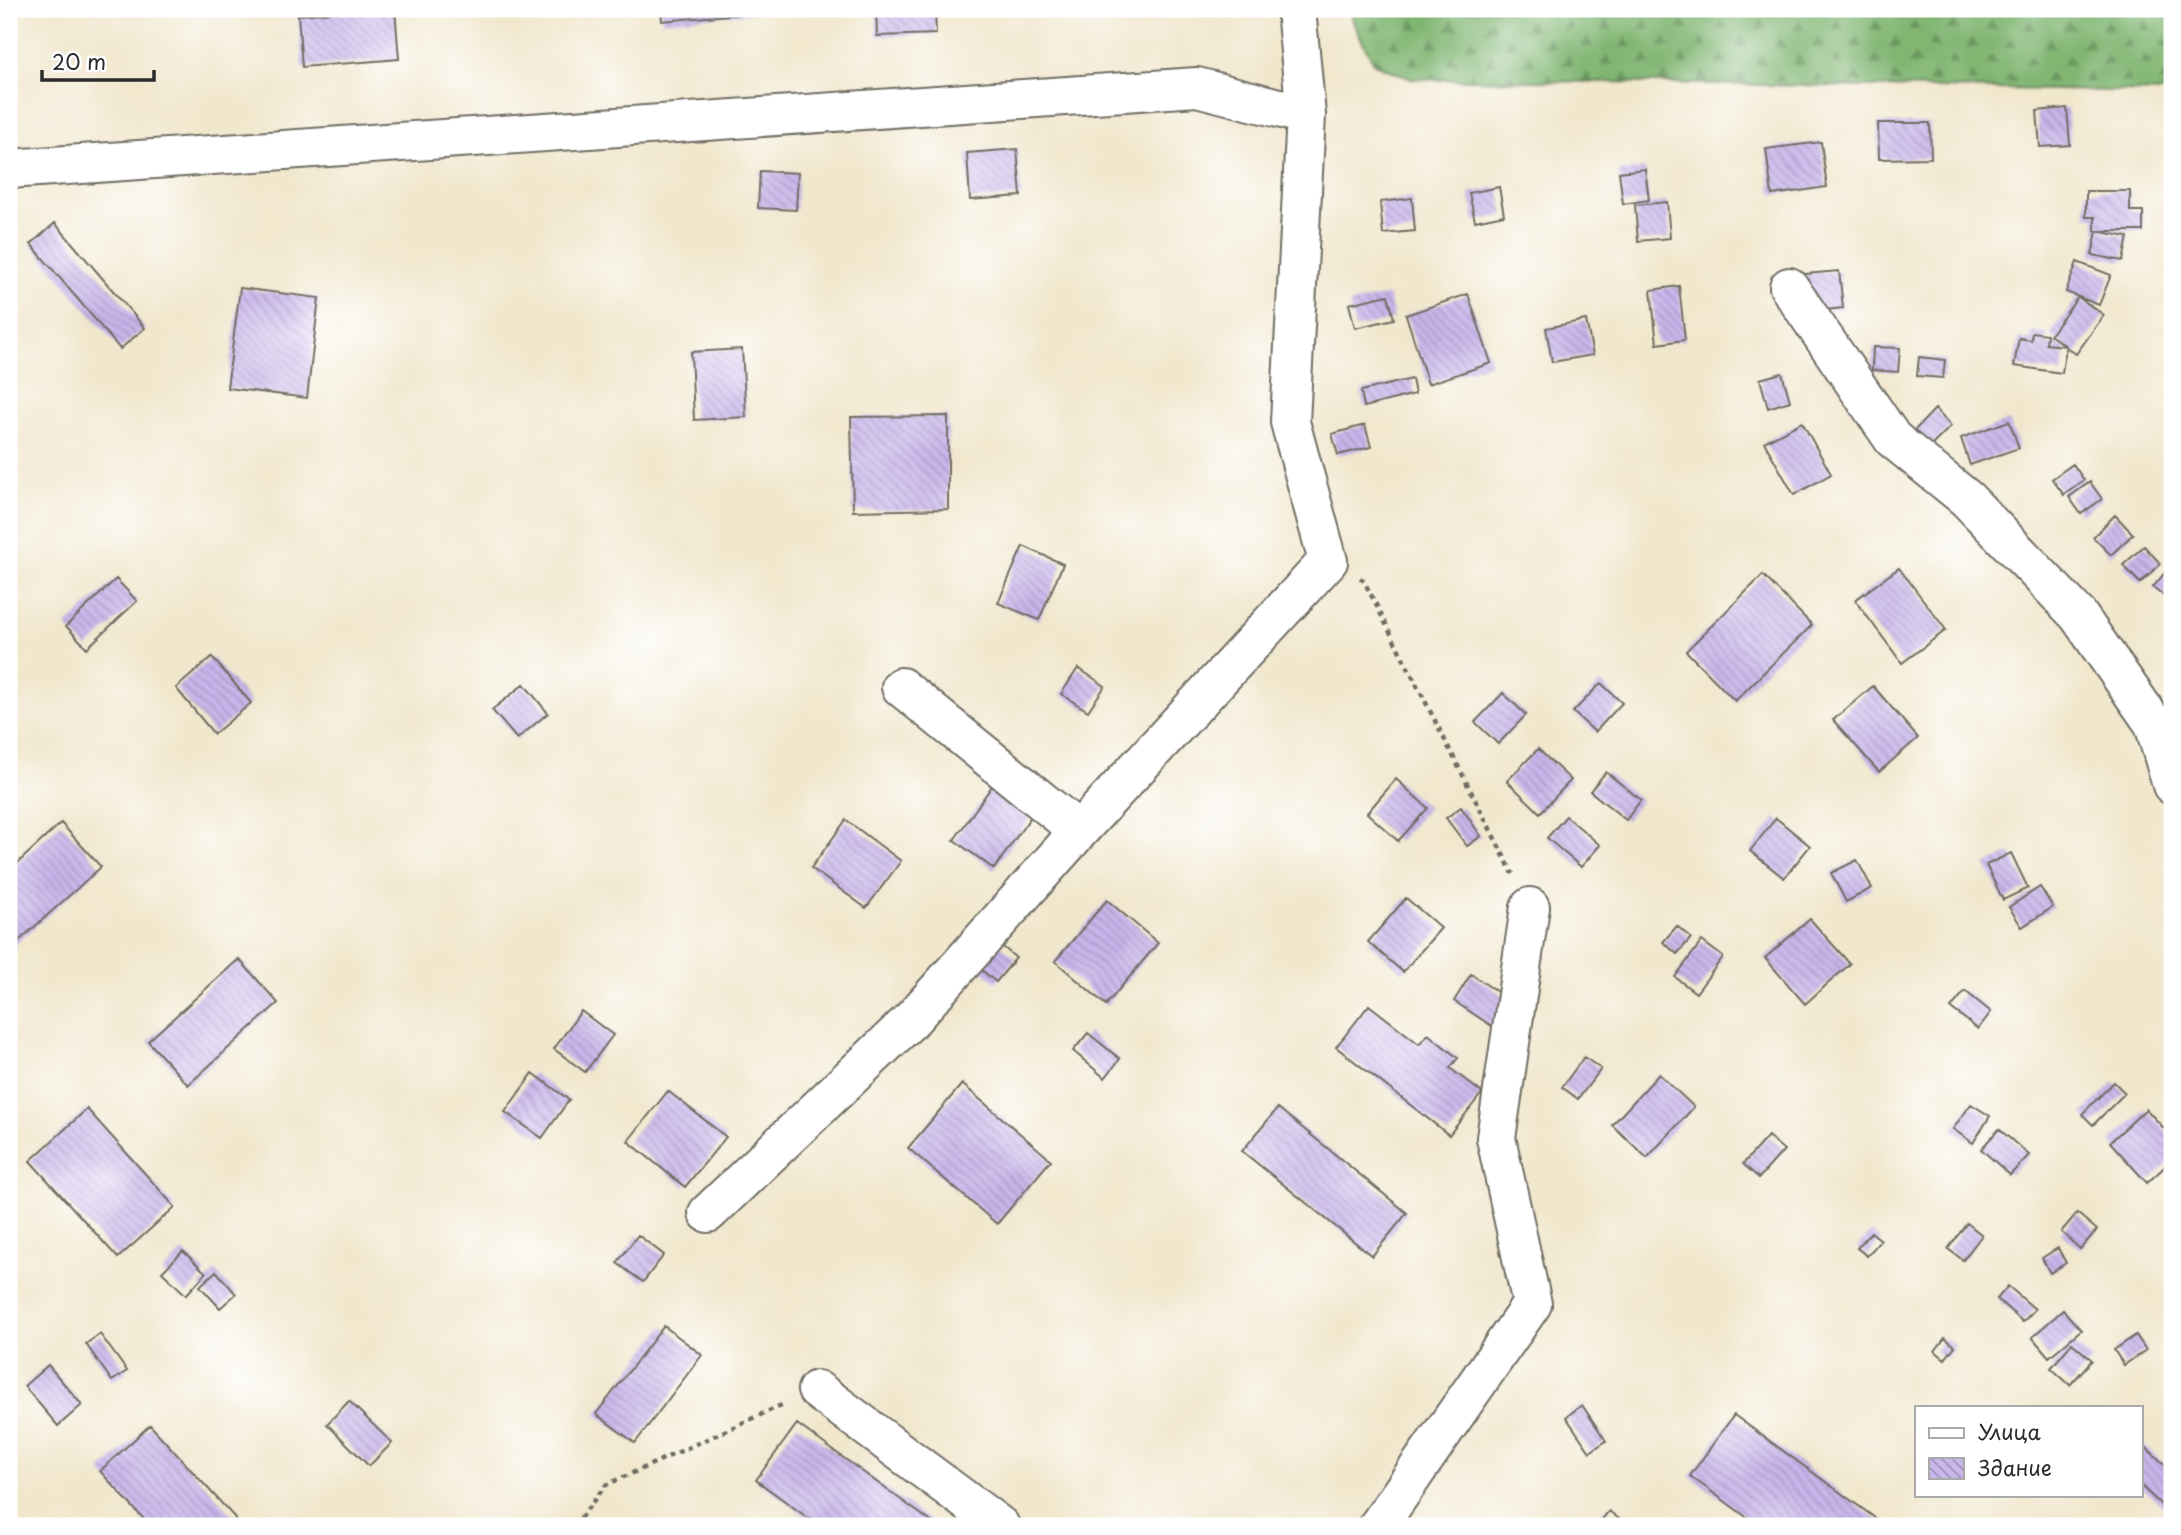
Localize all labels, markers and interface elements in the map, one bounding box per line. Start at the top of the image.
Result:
scale bar [42,38,154,82]
text: 20 m [52,45,106,77]
legend [1915,1406,2142,1496]
text: Улица [1978,1415,2041,1447]
text: Здание [1978,1451,2052,1483]

